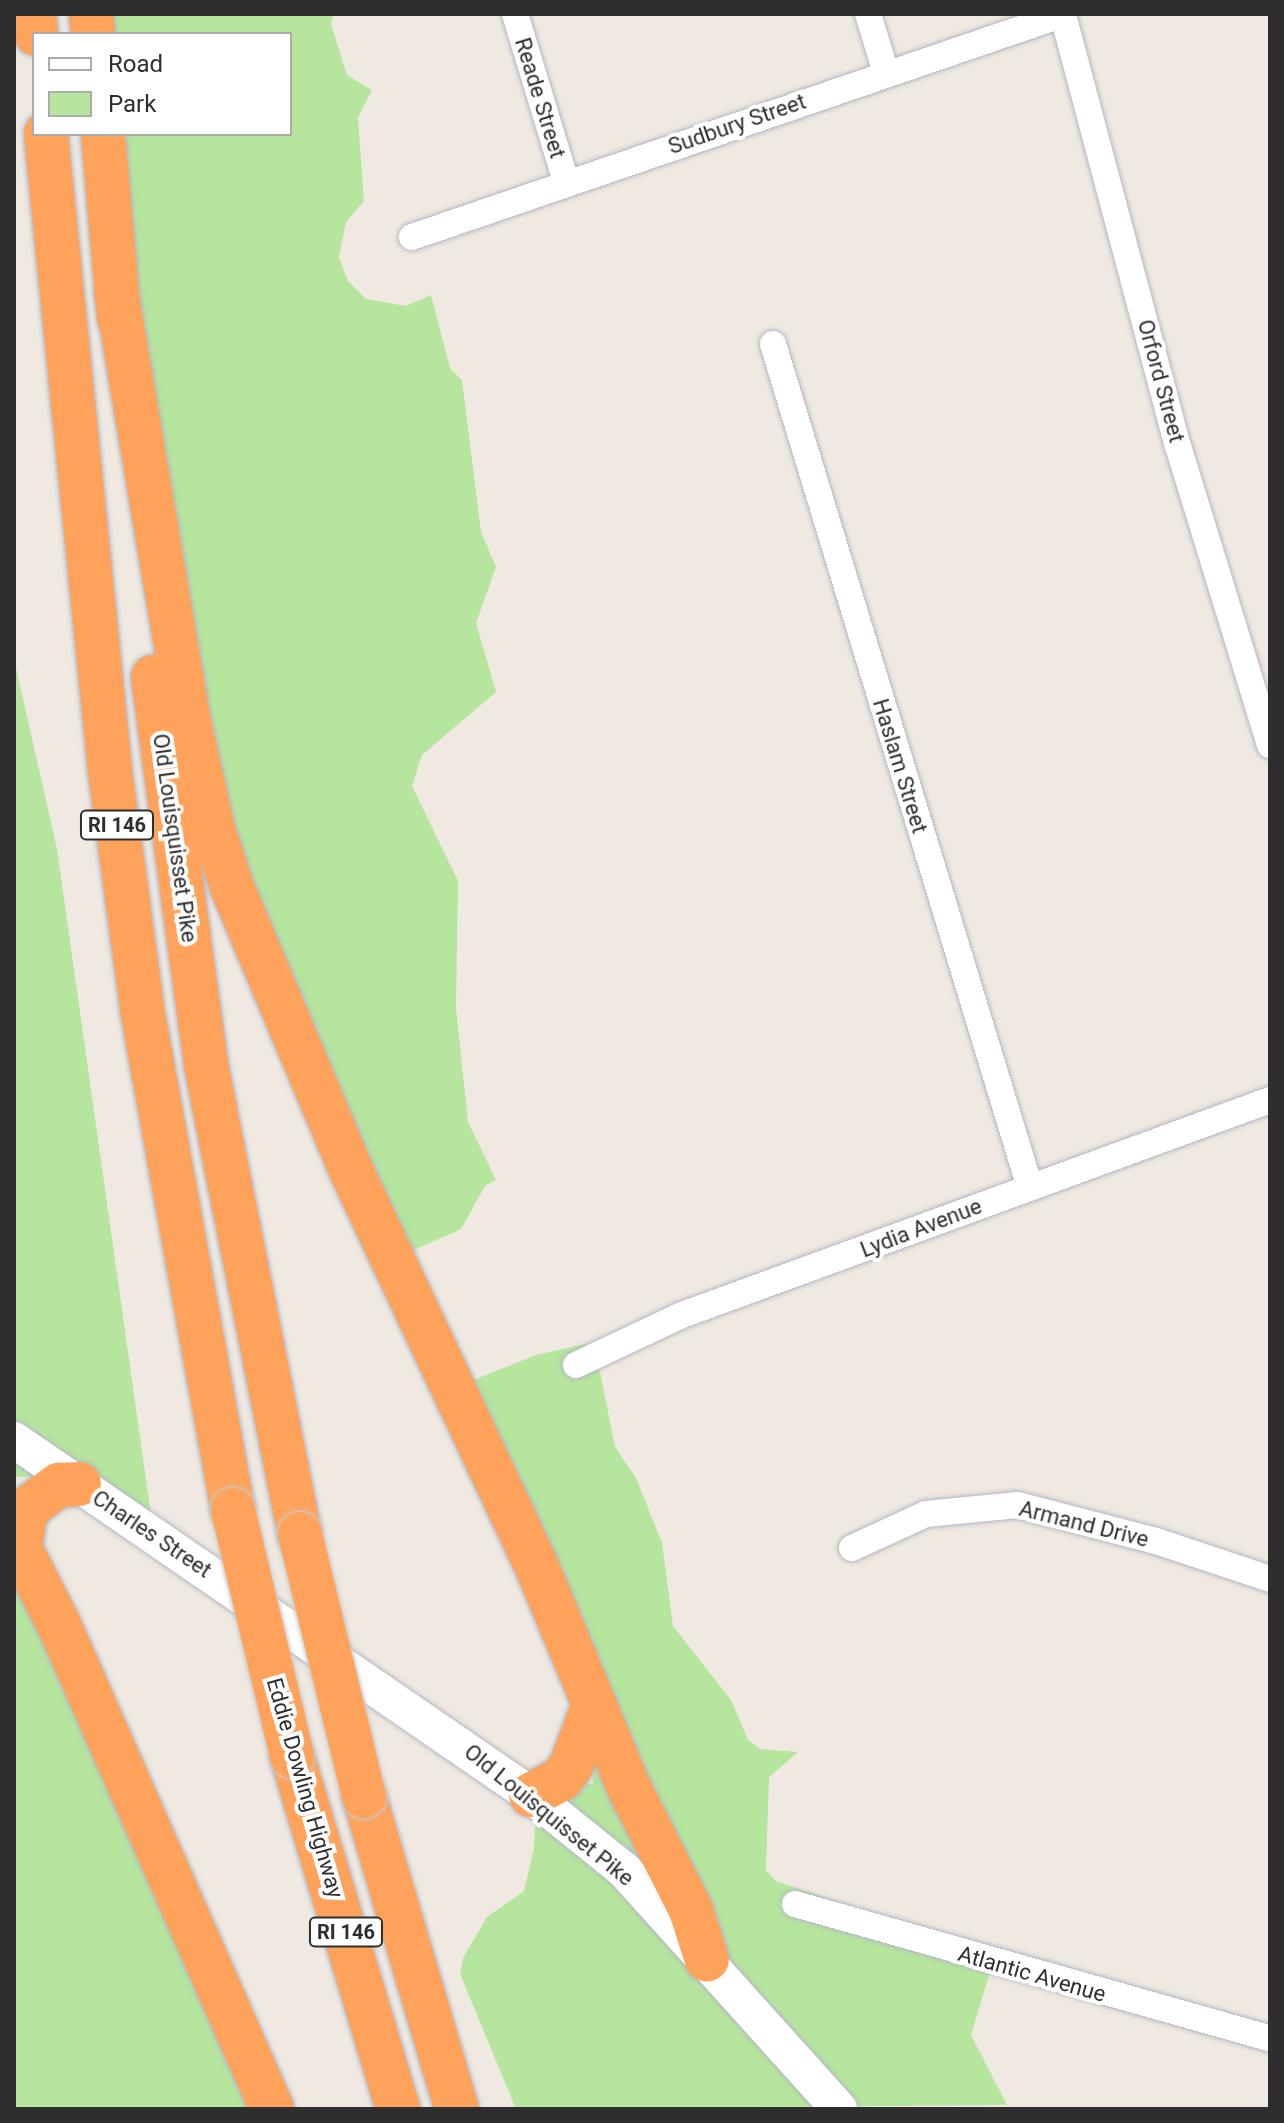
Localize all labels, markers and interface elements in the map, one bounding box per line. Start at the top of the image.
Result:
legend [32,32,292,136]
street label: Reade Street [509,34,571,162]
text: Road [108,50,163,78]
street label: Sudbury Street [665,88,809,160]
text: Park [108,90,156,118]
street label: Orford Street [1132,317,1190,445]
street label: Haslam Street [867,696,933,836]
street label: Old Louisquisset Pike [147,732,203,944]
road number: RI 146 [79,809,155,841]
street label: Lydia Avenue [857,1193,985,1263]
street label: Charles Street [88,1485,216,1583]
street label: Armand Drive [1017,1495,1151,1553]
street label: Eddie Dowling Highway [261,1675,349,1901]
street label: Old Louisquisset Pike [459,1739,639,1891]
road number: RI 146 [308,1916,384,1948]
street label: Atlantic Avenue [955,1940,1109,2008]

